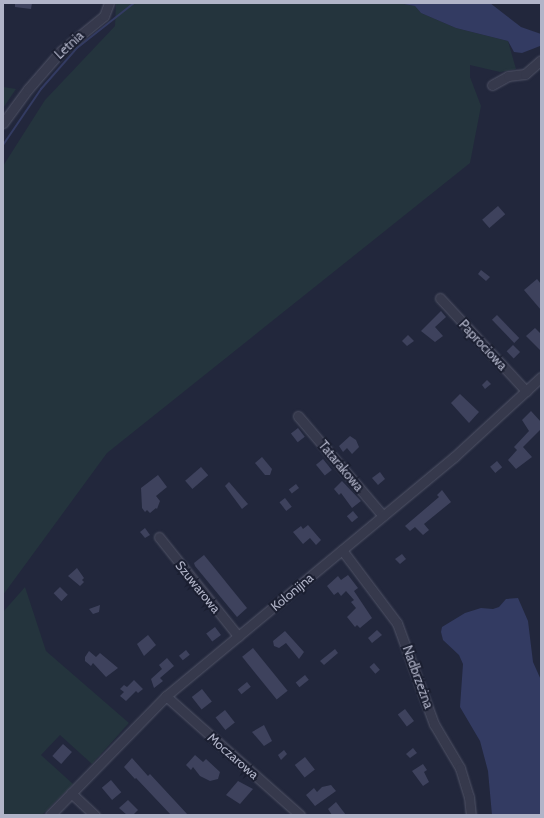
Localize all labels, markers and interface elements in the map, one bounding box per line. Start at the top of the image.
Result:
street label: Letnia [51,28,87,62]
street label: Paprociowa [456,317,510,373]
street label: Tatarakowa [315,437,367,495]
street label: Szuwarowa [172,558,224,616]
street label: Kolonijna [268,570,316,614]
street label: Nadbrzeżna [399,643,437,711]
street label: Moczarowa [204,730,262,782]

